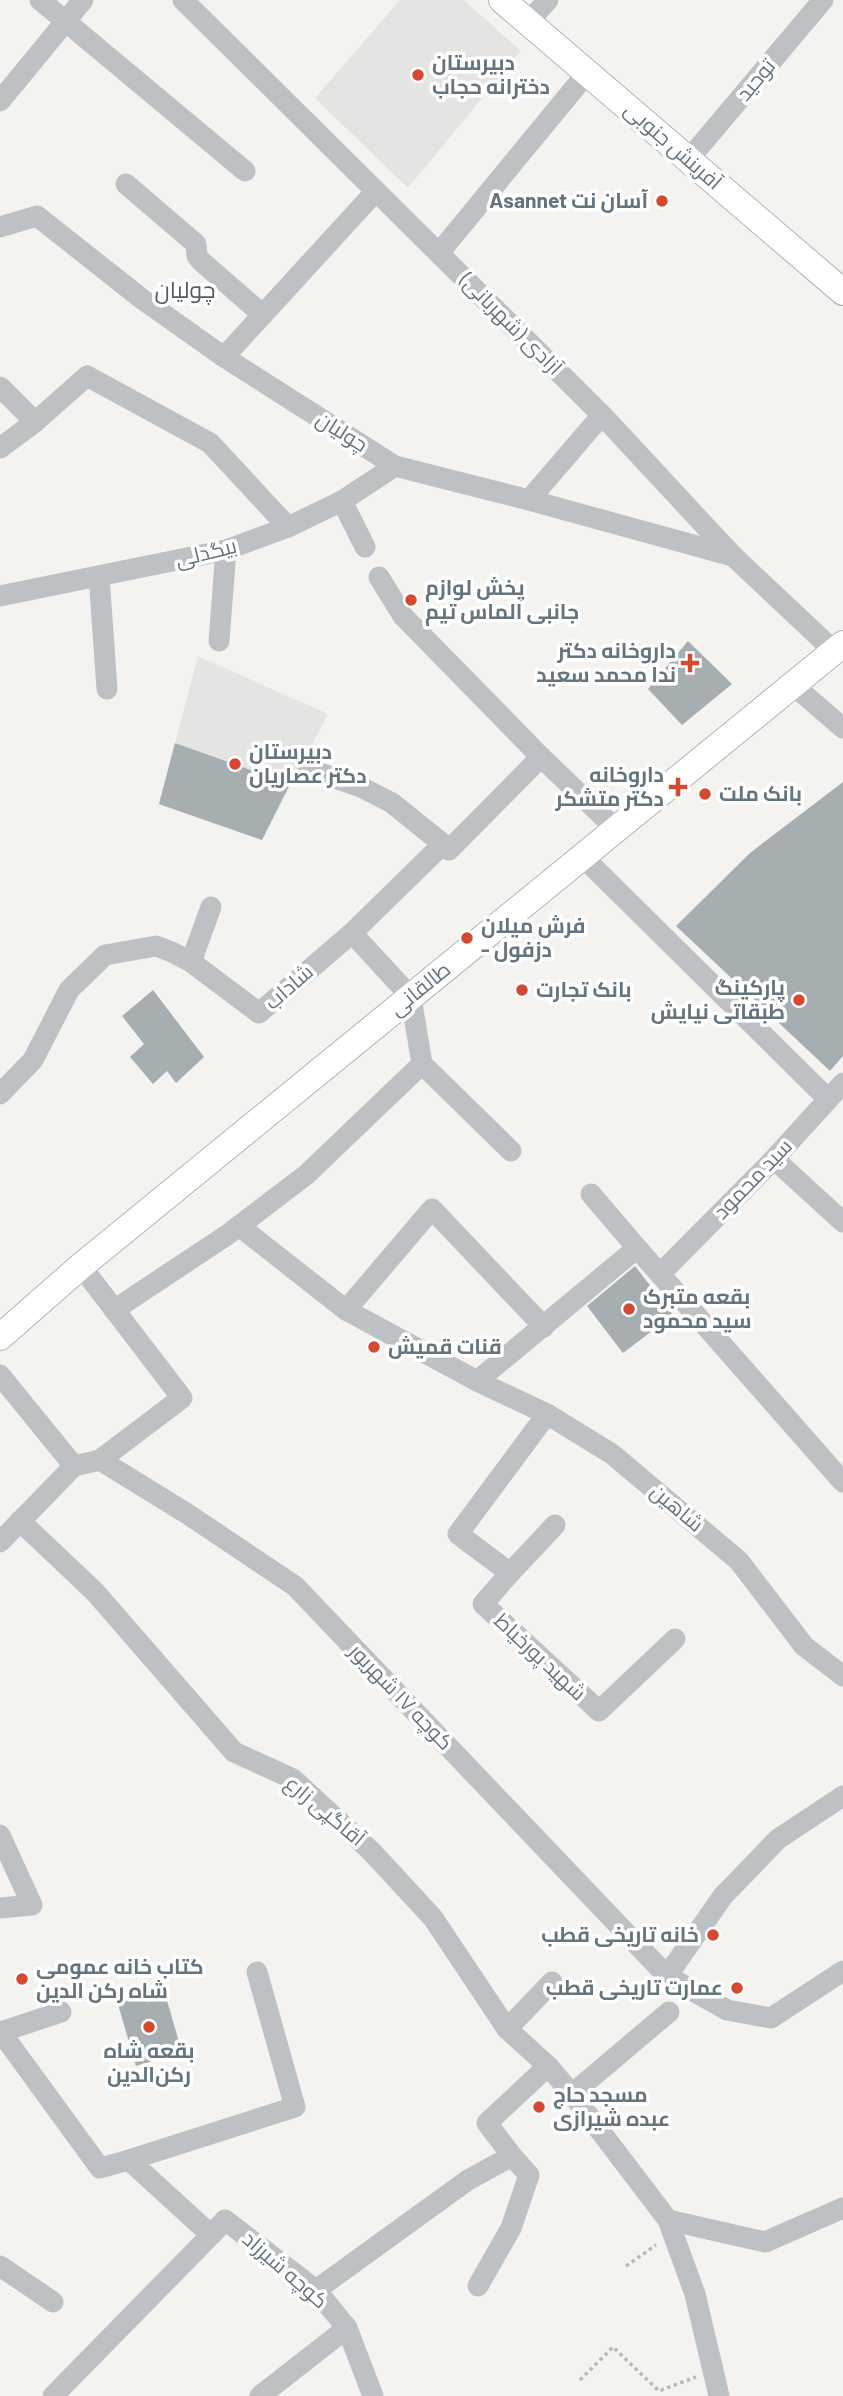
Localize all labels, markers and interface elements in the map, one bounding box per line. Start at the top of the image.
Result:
place label: دبیرستان دخترانه حجاب [432,49,550,99]
street label: توحید [730,53,780,106]
marker: دبیرستان دخترانه حجاب [410,67,426,83]
street label: آفرینش جنوبی [619,96,728,196]
place label: Asannet آسان نت [489,187,648,213]
marker: Asannet آسان نت [654,193,670,209]
street label: آزادی (شهربانی) [454,266,569,381]
district label: چولیان [154,275,216,305]
street label: چولیان [311,405,373,459]
street label: بیگدلی [172,532,239,573]
place label: پخش لوازم جانبی الماس تیم [425,574,579,626]
marker: پخش لوازم جانبی الماس تیم [403,592,419,608]
place label: داروخانه دکتر ندا محمد سعید [536,637,676,687]
marker: داروخانه دکتر ندا محمد سعید [682,655,698,671]
place label: دبیرستان دکتر عصاریان [249,738,367,788]
marker: دبیرستان دکتر عصاریان [227,756,243,772]
place label: داروخانه دکتر متشکر [555,761,664,811]
marker: داروخانه دکتر متشکر [670,779,686,795]
place label: بانک ملت [719,780,802,806]
marker: بانک ملت [697,786,713,802]
place label: فرش میلان - دزفول [481,912,585,963]
marker: فرش میلان - دزفول [459,930,475,946]
street label: طالقانی [383,956,456,1022]
street label: شاداب [259,958,317,1014]
place label: پارکینگ طبقاتی نیایش [651,974,785,1024]
place label: بانک تجارت [536,976,632,1002]
marker: بانک تجارت [514,982,530,998]
marker: پارکینگ طبقاتی نیایش [791,992,807,1008]
street label: سید محمود [708,1133,797,1224]
place label: بقعه متبرک سید محمود [643,1283,752,1334]
marker: بقعه متبرک سید محمود [621,1301,637,1317]
place label: قنات قمیش [388,1333,502,1359]
marker: قنات قمیش [366,1339,382,1355]
street label: شاهین [645,1478,709,1538]
street label: شهید پورخیاط [488,1607,592,1707]
street label: کوچه ۱۷ شهریور [342,1637,459,1756]
street label: آقاگپی زارع [279,1769,371,1853]
place label: خانه تاریخی قطب [541,1921,699,1947]
marker: خانه تاریخی قطب [705,1927,721,1943]
place label: کتاب خانه عمومی شاه رکن الدین [36,1953,204,2003]
marker: کتاب خانه عمومی شاه رکن الدین [14,1971,30,1987]
place label: عمارت تاریخی قطب [546,1974,723,2000]
marker: عمارت تاریخی قطب [729,1980,745,1996]
marker: بقعه شاه رکن‌الدین [141,2019,157,2035]
place label: بقعه شاه رکن‌الدین [103,2037,195,2087]
place label: مسجد حاج عبده شیرازی [553,2081,670,2131]
marker: مسجد حاج عبده شیرازی [531,2099,547,2115]
street label: کوچه شیرزاد [236,2225,334,2315]

